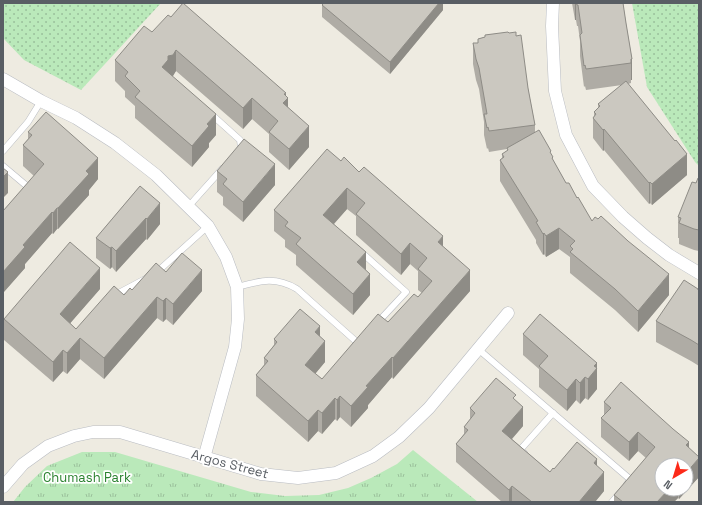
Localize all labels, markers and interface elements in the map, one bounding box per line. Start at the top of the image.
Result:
street label: Argos Street [190,446,270,482]
north arrow [654,457,694,497]
park label: Chumash Park [43,469,131,486]
text: N [661,477,675,493]

